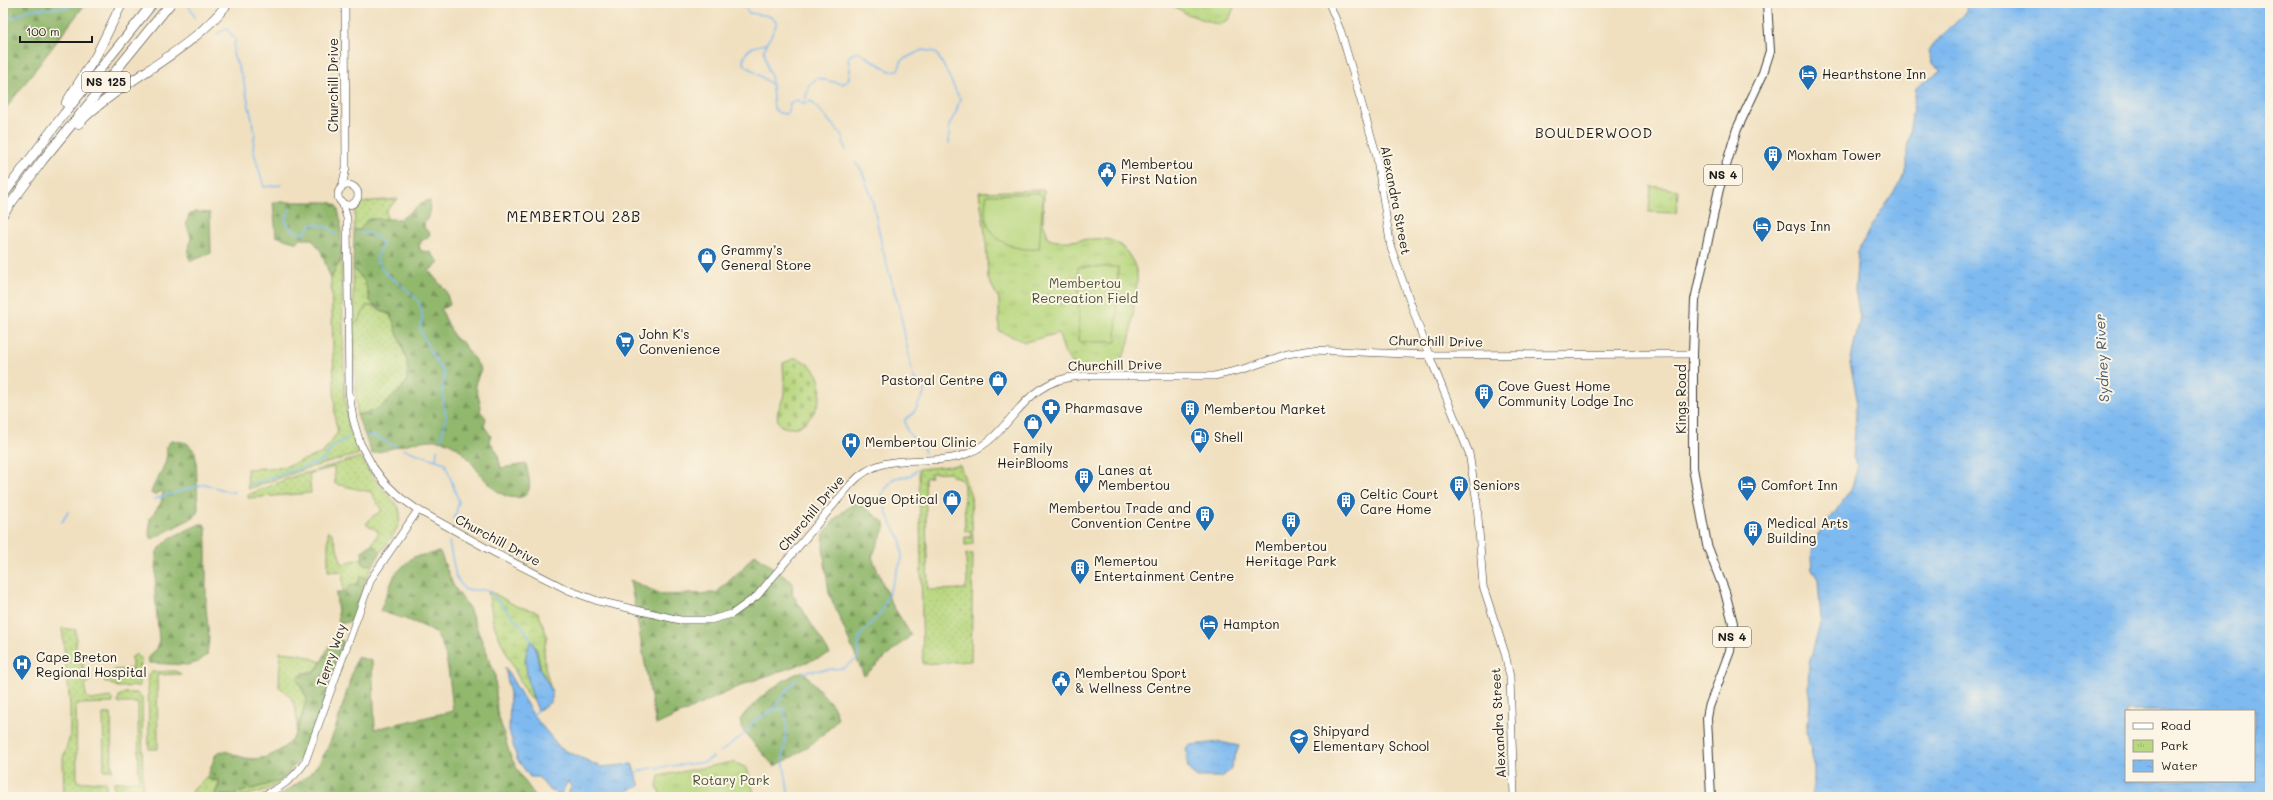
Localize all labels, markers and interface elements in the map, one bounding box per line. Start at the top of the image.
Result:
scale bar [20,18,92,44]
text: 100 m [26,23,60,39]
street label: Churchill Drive [324,38,341,132]
hotel icon: Hearthstone Inn [1797,63,1819,91]
place label: Hearthstone Inn [1822,65,1926,82]
road number: NS 125 [82,72,130,92]
district label: BOULDERWOOD [1535,123,1653,142]
street label: Alexandra Street [1378,144,1415,256]
building icon: Moxham Tower [1762,144,1784,172]
place label: Moxham Tower [1787,146,1881,163]
place label: Membertou First Nation [1121,155,1197,187]
public building icon: Membertou First Nation [1096,160,1118,188]
road number: NS 4 [1704,165,1742,185]
district label: MEMBERTOU 28B [507,206,641,226]
hotel icon: Days Inn [1751,215,1773,243]
place label: Days Inn [1776,217,1830,234]
place label: Grammy’s General Store [721,241,811,273]
shop icon: Grammy’s General Store [696,246,718,274]
park label: Membertou Recreation Field [1032,274,1138,306]
water label: Sydney River [2090,313,2113,403]
place label: John K's Convenience [639,325,720,357]
supermarket icon: John K's Convenience [614,330,636,358]
street label: Churchill Drive [1389,331,1483,350]
street label: Churchill Drive [1068,355,1162,374]
street label: Kings Road [1672,364,1689,434]
shop icon: Pastoral Centre [987,369,1009,397]
place label: Pastoral Centre [881,371,984,388]
place label: Cove Guest Home Community Lodge Inc [1498,377,1634,409]
building icon: Cove Guest Home Community Lodge Inc [1473,382,1495,410]
pharmacy icon: Pharmasave [1040,397,1062,425]
building icon: Membertou Market [1179,398,1201,426]
place label: Pharmasave [1065,399,1143,416]
place label: Membertou Market [1204,400,1326,417]
shop icon: Family HeirBlooms [1022,412,1044,440]
fuel station icon: Shell [1189,426,1211,454]
place label: Shell [1214,428,1243,445]
hospital icon: Membertou Clinic [840,431,862,459]
place label: Membertou Clinic [865,433,977,450]
place label: Family HeirBlooms [997,439,1069,471]
place label: Lanes at Membertou [1098,461,1170,493]
building icon: Lanes at Membertou [1073,466,1095,494]
street label: Churchill Drive [774,471,847,554]
building icon: Seniors [1448,474,1470,502]
hotel icon: Comfort Inn [1736,474,1758,502]
place label: Seniors [1473,476,1520,493]
place label: Comfort Inn [1761,476,1838,493]
place label: Celtic Court Care Home [1360,485,1439,517]
shop icon: Vogue Optical [941,488,963,516]
place label: Vogue Optical [848,490,938,507]
building icon: Celtic Court Care Home [1335,490,1357,518]
place label: Membertou Trade and Convention Centre [1049,499,1191,531]
building icon: Membertou Trade and Convention Centre [1194,504,1216,532]
street label: Churchill Drive [453,510,544,569]
building icon: Membertou Heritage Park [1280,510,1302,538]
place label: Medical Arts Building [1767,514,1848,546]
building icon: Medical Arts Building [1742,519,1764,547]
place label: Membertou Heritage Park [1246,537,1337,569]
place label: Memertou Entertainment Centre [1094,552,1234,584]
building icon: Memertou Entertainment Centre [1069,557,1091,585]
hotel icon: Hampton [1198,613,1220,641]
place label: Hampton [1223,615,1279,632]
street label: Terry Way [312,621,349,689]
road number: NS 4 [1713,627,1751,647]
place label: Cape Breton Regional Hospital [36,648,147,680]
hospital icon: Cape Breton Regional Hospital [11,653,33,681]
place label: Membertou Sport & Wellness Centre [1075,664,1191,696]
street label: Alexandra Street [1486,667,1509,779]
public building icon: Membertou Sport & Wellness Centre [1050,669,1072,697]
legend [2125,710,2255,782]
text: Road [2161,717,2191,733]
place label: Shipyard Elementary School [1313,722,1430,754]
school or university icon: Shipyard Elementary School [1288,727,1310,755]
text: Park [2161,737,2188,753]
text: Water [2161,757,2198,773]
park label: Rotary Park [693,771,769,788]

